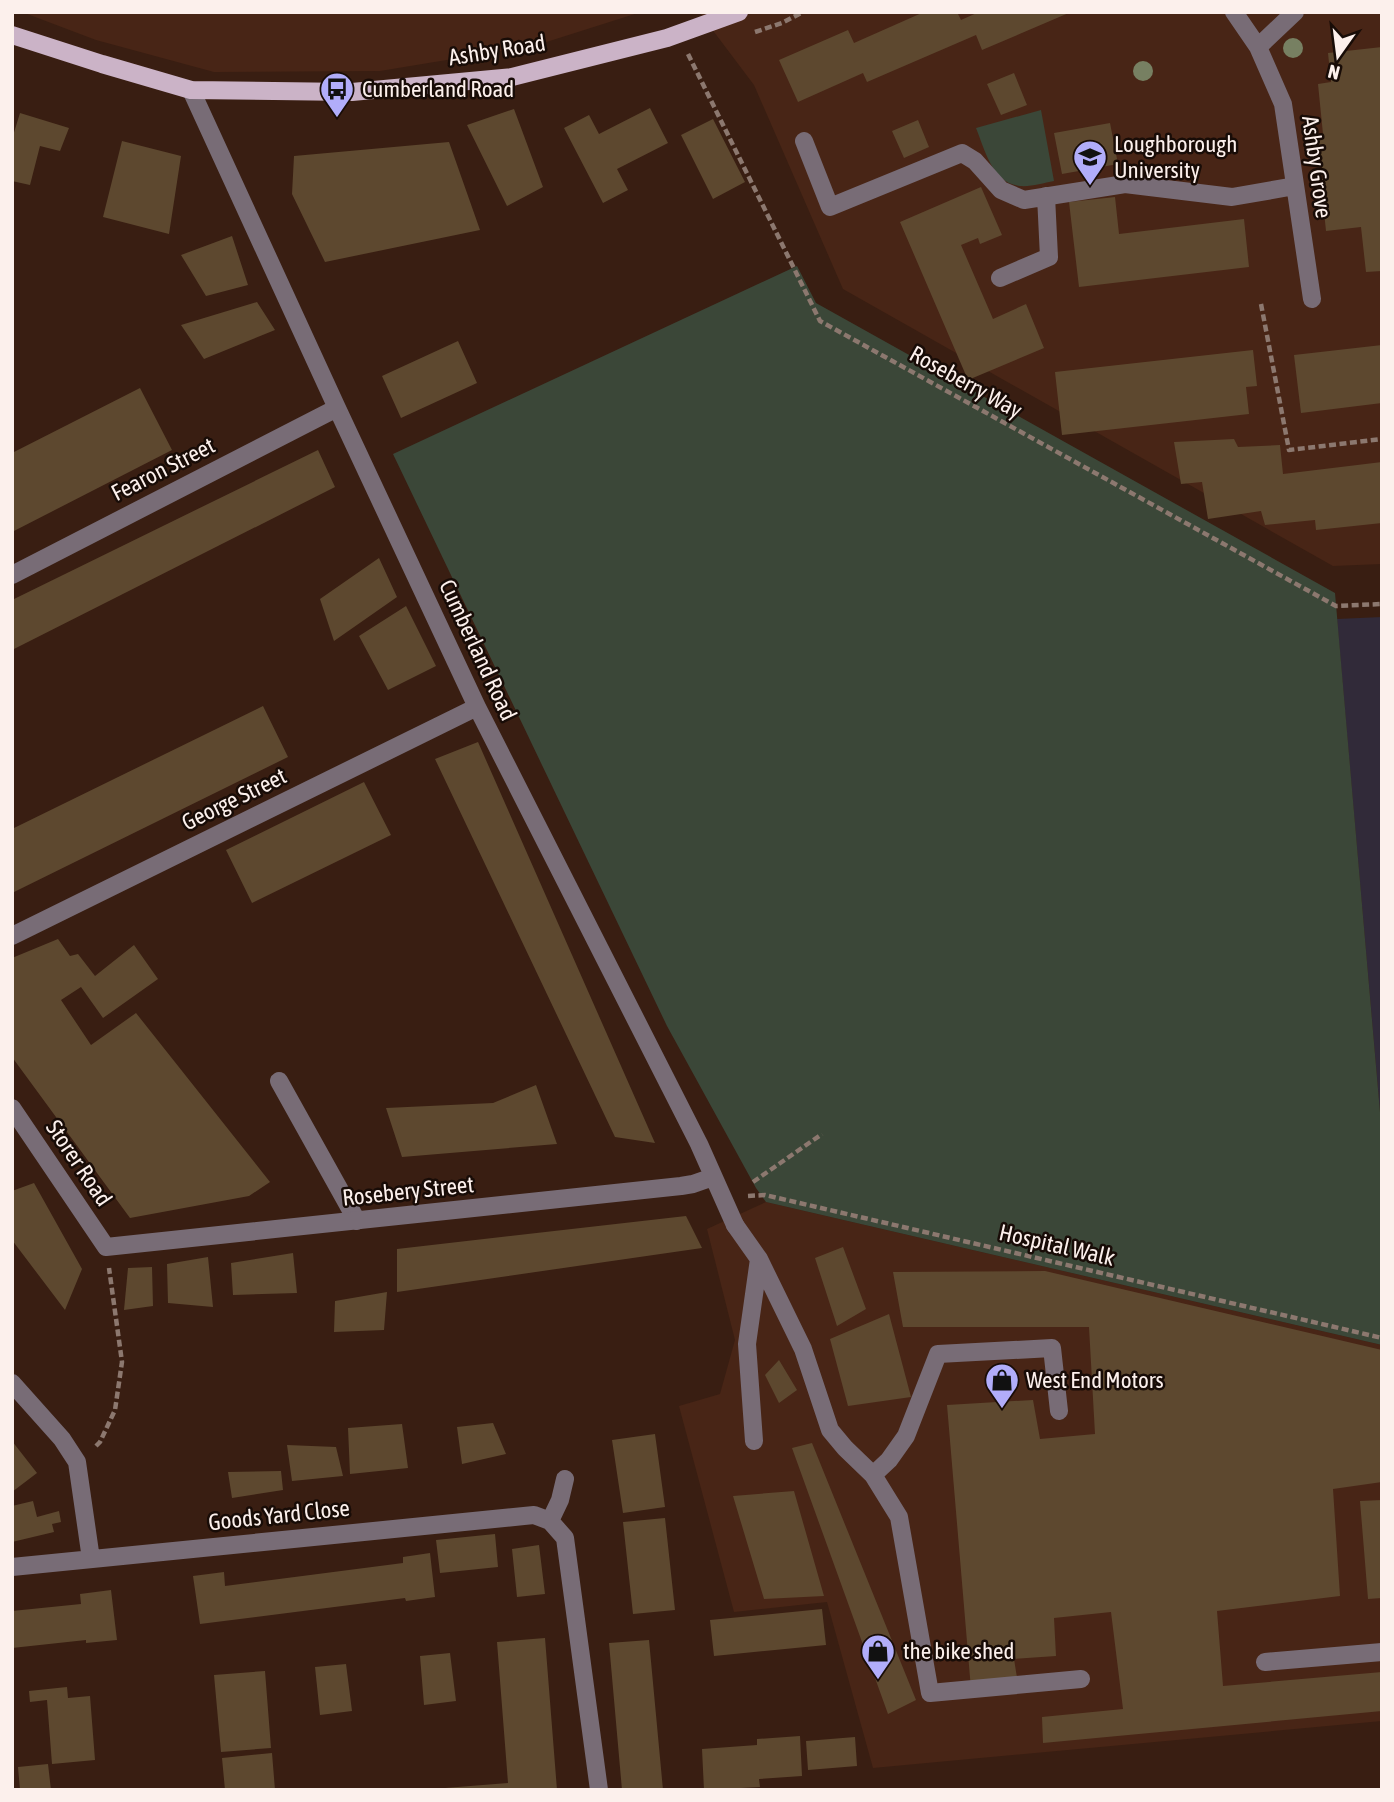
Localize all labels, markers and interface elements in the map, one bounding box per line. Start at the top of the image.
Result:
north arrow [1303,21,1373,91]
street label: Ashby Road [447,30,547,70]
text: N [1326,60,1342,85]
bus stop icon: Cumberland Road [318,70,356,119]
place label: Cumberland Road [362,76,514,102]
street label: Ashby Grove [1297,114,1337,220]
place label: Loughborough University [1114,131,1237,183]
school or university icon: Loughborough University [1071,138,1109,187]
street label: Roseberry Way [905,340,1027,424]
street label: Fearon Street [107,432,219,506]
street label: Cumberland Road [434,576,522,724]
street label: George Street [178,763,290,835]
street label: Storer Road [41,1115,117,1211]
street label: Rosebery Street [341,1171,475,1211]
street label: Hospital Walk [997,1219,1117,1271]
shop icon: West End Motors [983,1361,1021,1410]
place label: West End Motors [1026,1367,1164,1393]
street label: Goods Yard Close [207,1495,351,1535]
shop icon: the bike shed [859,1632,897,1681]
place label: the bike shed [903,1638,1014,1664]

